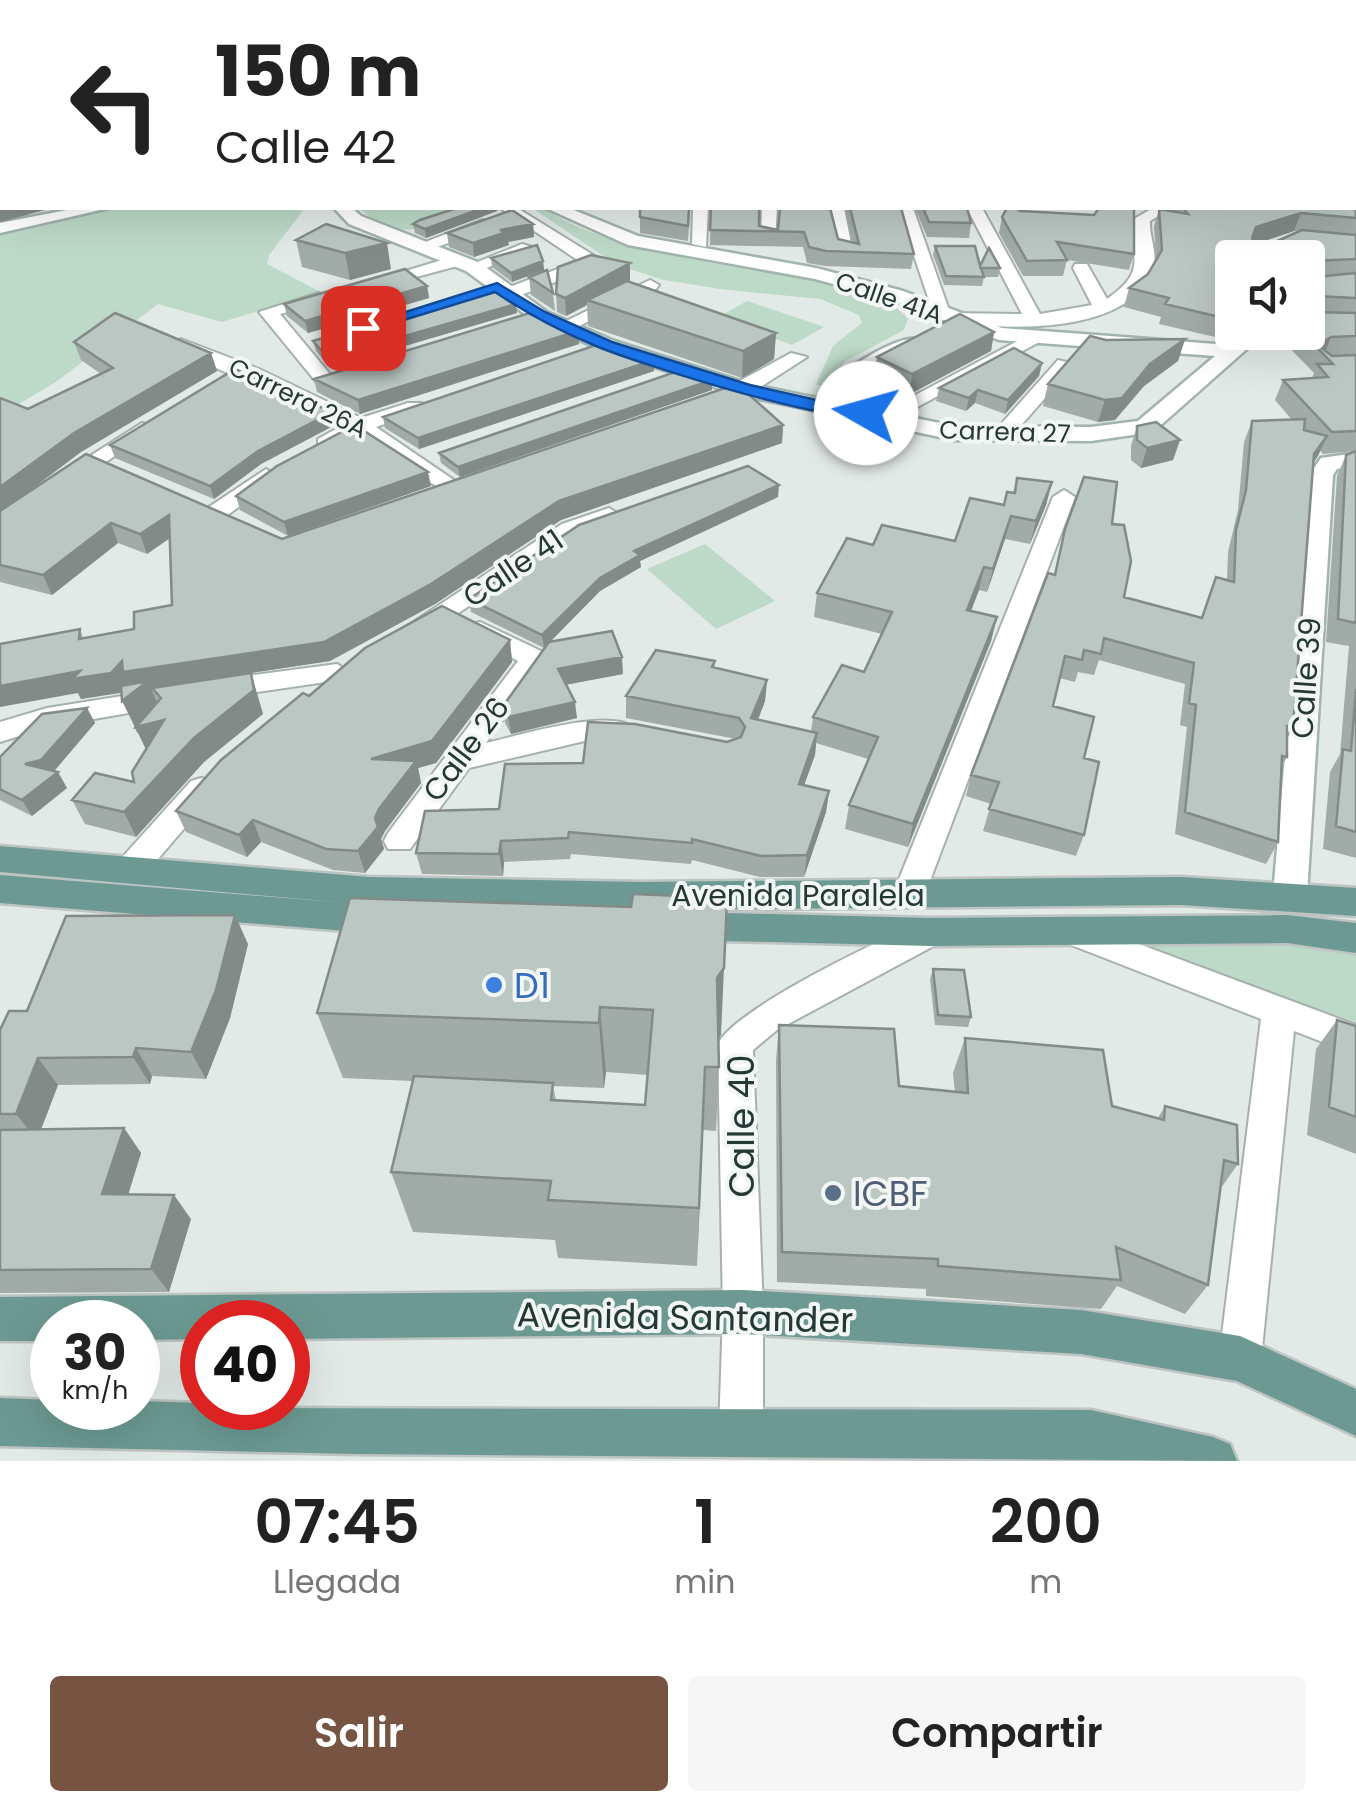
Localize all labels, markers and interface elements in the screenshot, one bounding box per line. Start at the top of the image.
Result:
text: 150 m [215,22,421,121]
icon: left [50,40,180,170]
text: Calle 42 [215,116,396,179]
map controls [1215,240,1325,350]
button: sound [1215,240,1325,350]
street label: Calle 41A [831,263,947,333]
pin [321,286,406,371]
icon: arrive [336,301,391,356]
street label: Carrera 26A [223,349,373,447]
position arrow [814,361,918,465]
street label: Carrera 27 [939,412,1071,452]
street label: Calle 41 [454,519,572,617]
street label: Calle 39 [1280,616,1332,740]
street label: Calle 26 [412,688,520,810]
street label: Avenida Paralela [671,874,925,917]
place label: D1 [514,961,550,1010]
marker: D1 [483,974,505,996]
street label: Calle 40 [717,1055,766,1197]
place label: ICBF [853,1169,928,1218]
marker: ICBF [822,1182,844,1204]
street label: Avenida Santander [516,1290,854,1344]
speed limit sign: 40 [180,1300,310,1430]
text: 30 [64,1317,126,1388]
text: km/h [62,1373,128,1408]
text: 07:45 [254,1480,420,1564]
text: 1 [694,1480,716,1564]
text: 200 [990,1480,1102,1564]
text: Llegada [273,1559,401,1604]
text: min [674,1559,736,1604]
text: m [1029,1559,1062,1604]
button: Salir [50,1676,668,1791]
button: Compartir [688,1676,1306,1791]

